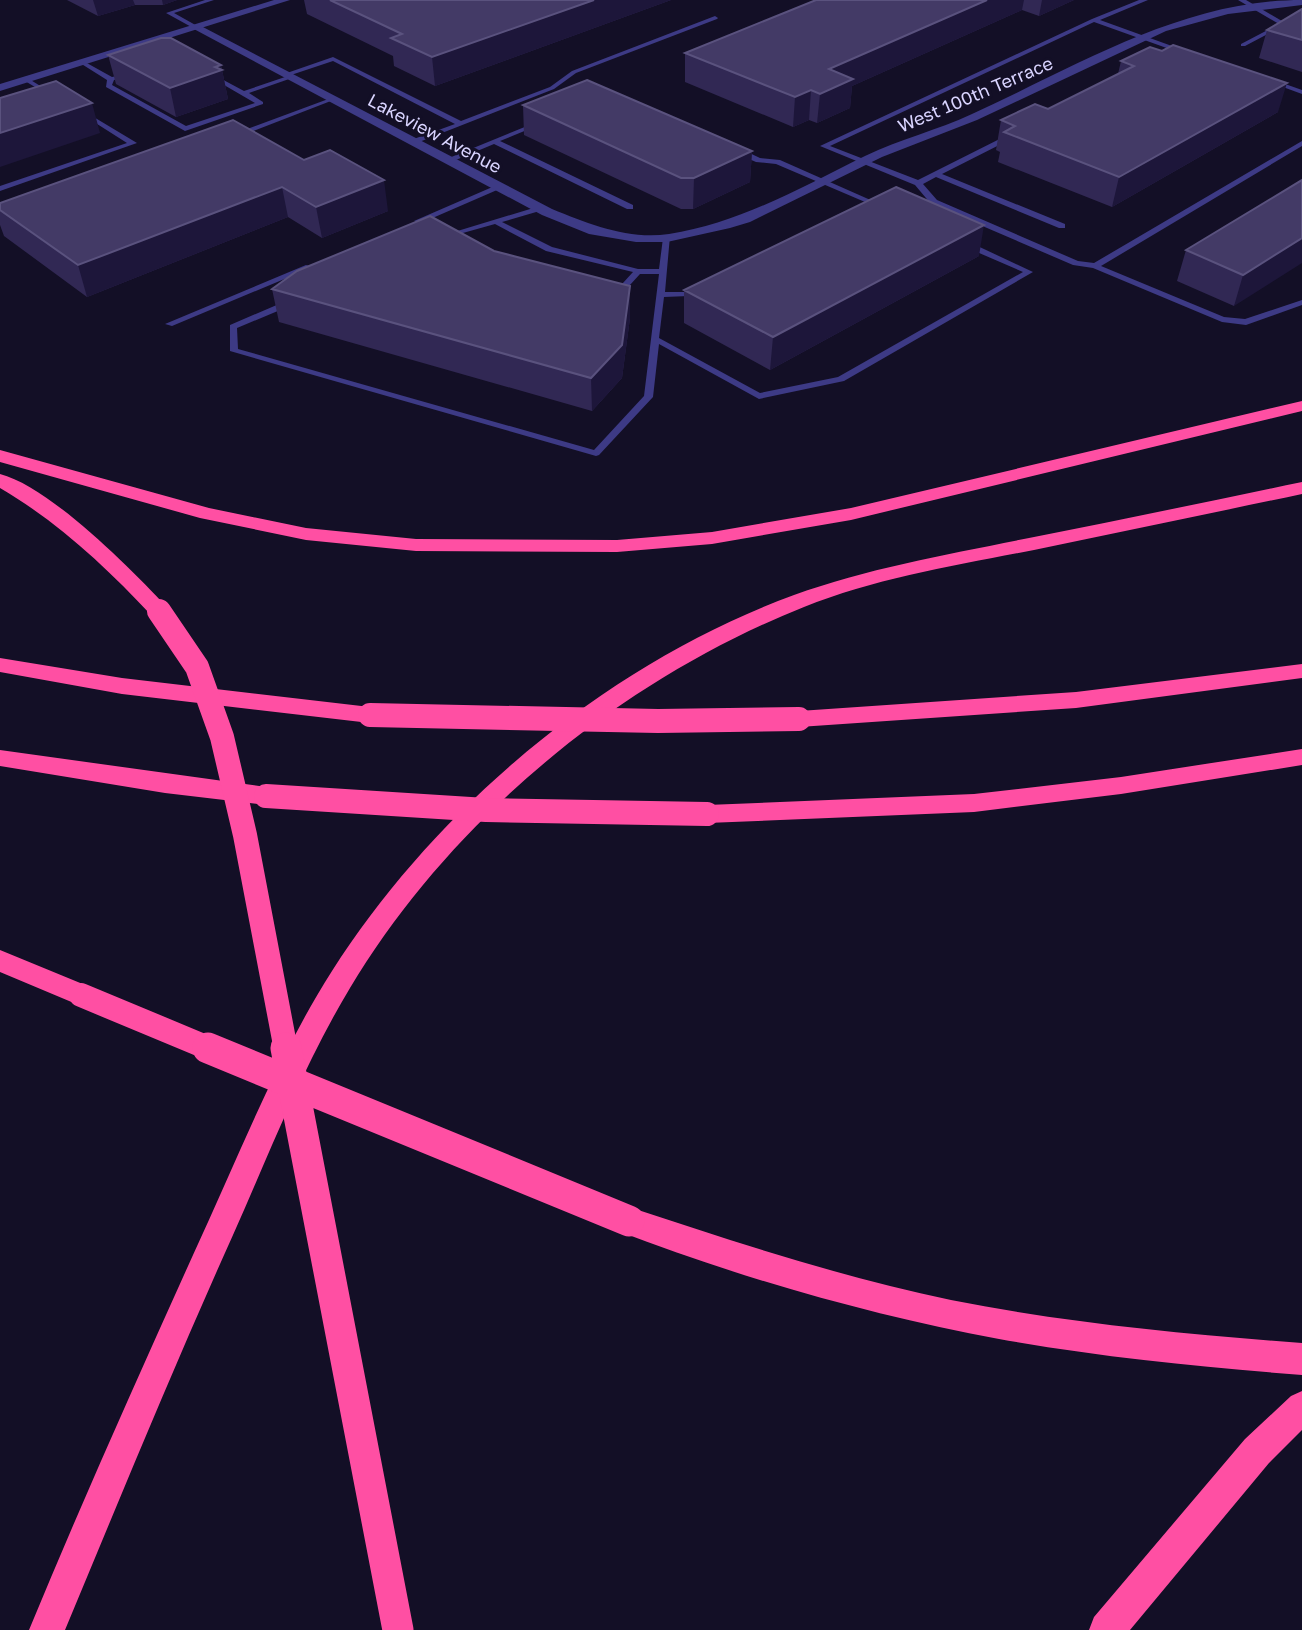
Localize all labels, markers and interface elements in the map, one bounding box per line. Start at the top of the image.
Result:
street label: West 100th Terrace [894,51,1056,137]
street label: Lakeview Avenue [364,88,506,178]

